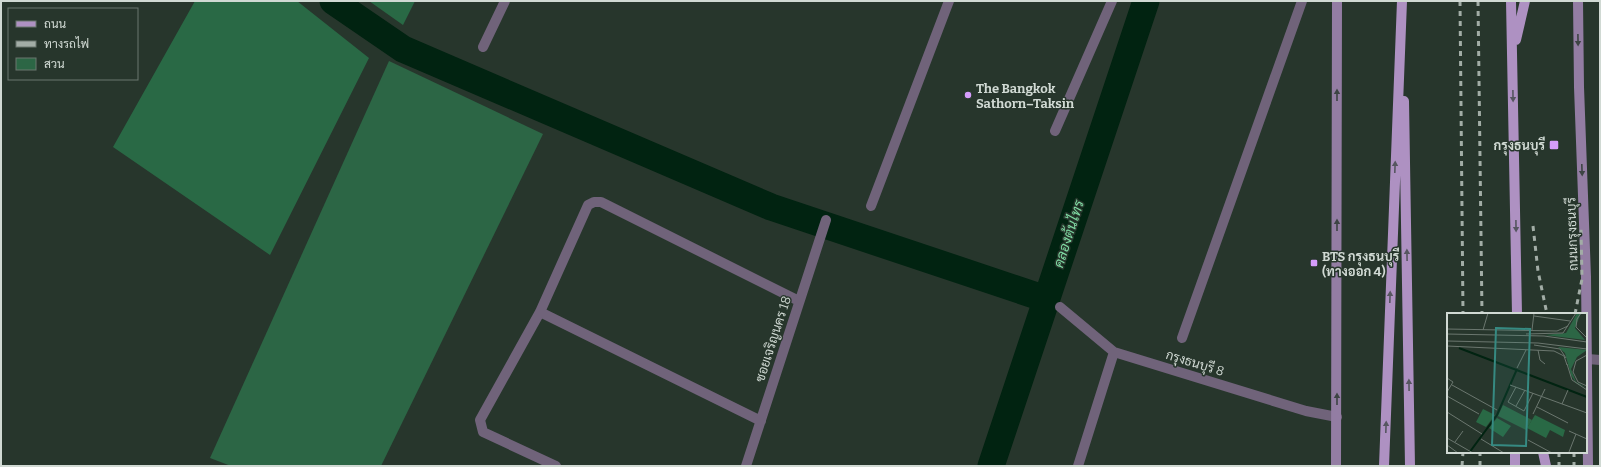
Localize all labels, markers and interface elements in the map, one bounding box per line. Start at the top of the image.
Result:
legend [8,8,138,80]
text: ถนน [44,17,67,31]
one-way arrow [1575,34,1581,47]
text: ทางรถไฟ [44,36,89,51]
text: สวน [44,57,65,71]
place label: The Bangkok Sathorn–Taksin [976,81,1075,111]
one-way arrow [1334,88,1340,101]
marker: The Bangkok Sathorn–Taksin [963,90,973,100]
one-way arrow [1510,90,1516,103]
place label: กรุงธนบุรี [1494,136,1546,156]
marker: กรุงธนบุรี [1548,139,1560,151]
one-way arrow [1392,160,1398,173]
one-way arrow [1579,164,1585,177]
water label: คลองต้นไทร [1050,197,1088,270]
street label: ถนนกรุงธนบุรี [1561,197,1583,271]
one-way arrow [1334,218,1340,231]
one-way arrow [1513,220,1519,233]
place label: BTS กรุงธนบุรี (ทางออก 4) [1322,247,1400,279]
one-way arrow [1404,248,1410,261]
marker: BTS กรุงธนบุรี (ทางออก 4) [1309,258,1319,268]
one-way arrow [1387,290,1393,303]
street label: ซอยเจริญนคร 18 [751,294,795,384]
inset map [1447,313,1587,453]
street label: กรุงธนบุรี 8 [1163,345,1227,381]
one-way arrow [1406,378,1412,391]
one-way arrow [1334,392,1340,405]
one-way arrow [1382,421,1389,433]

